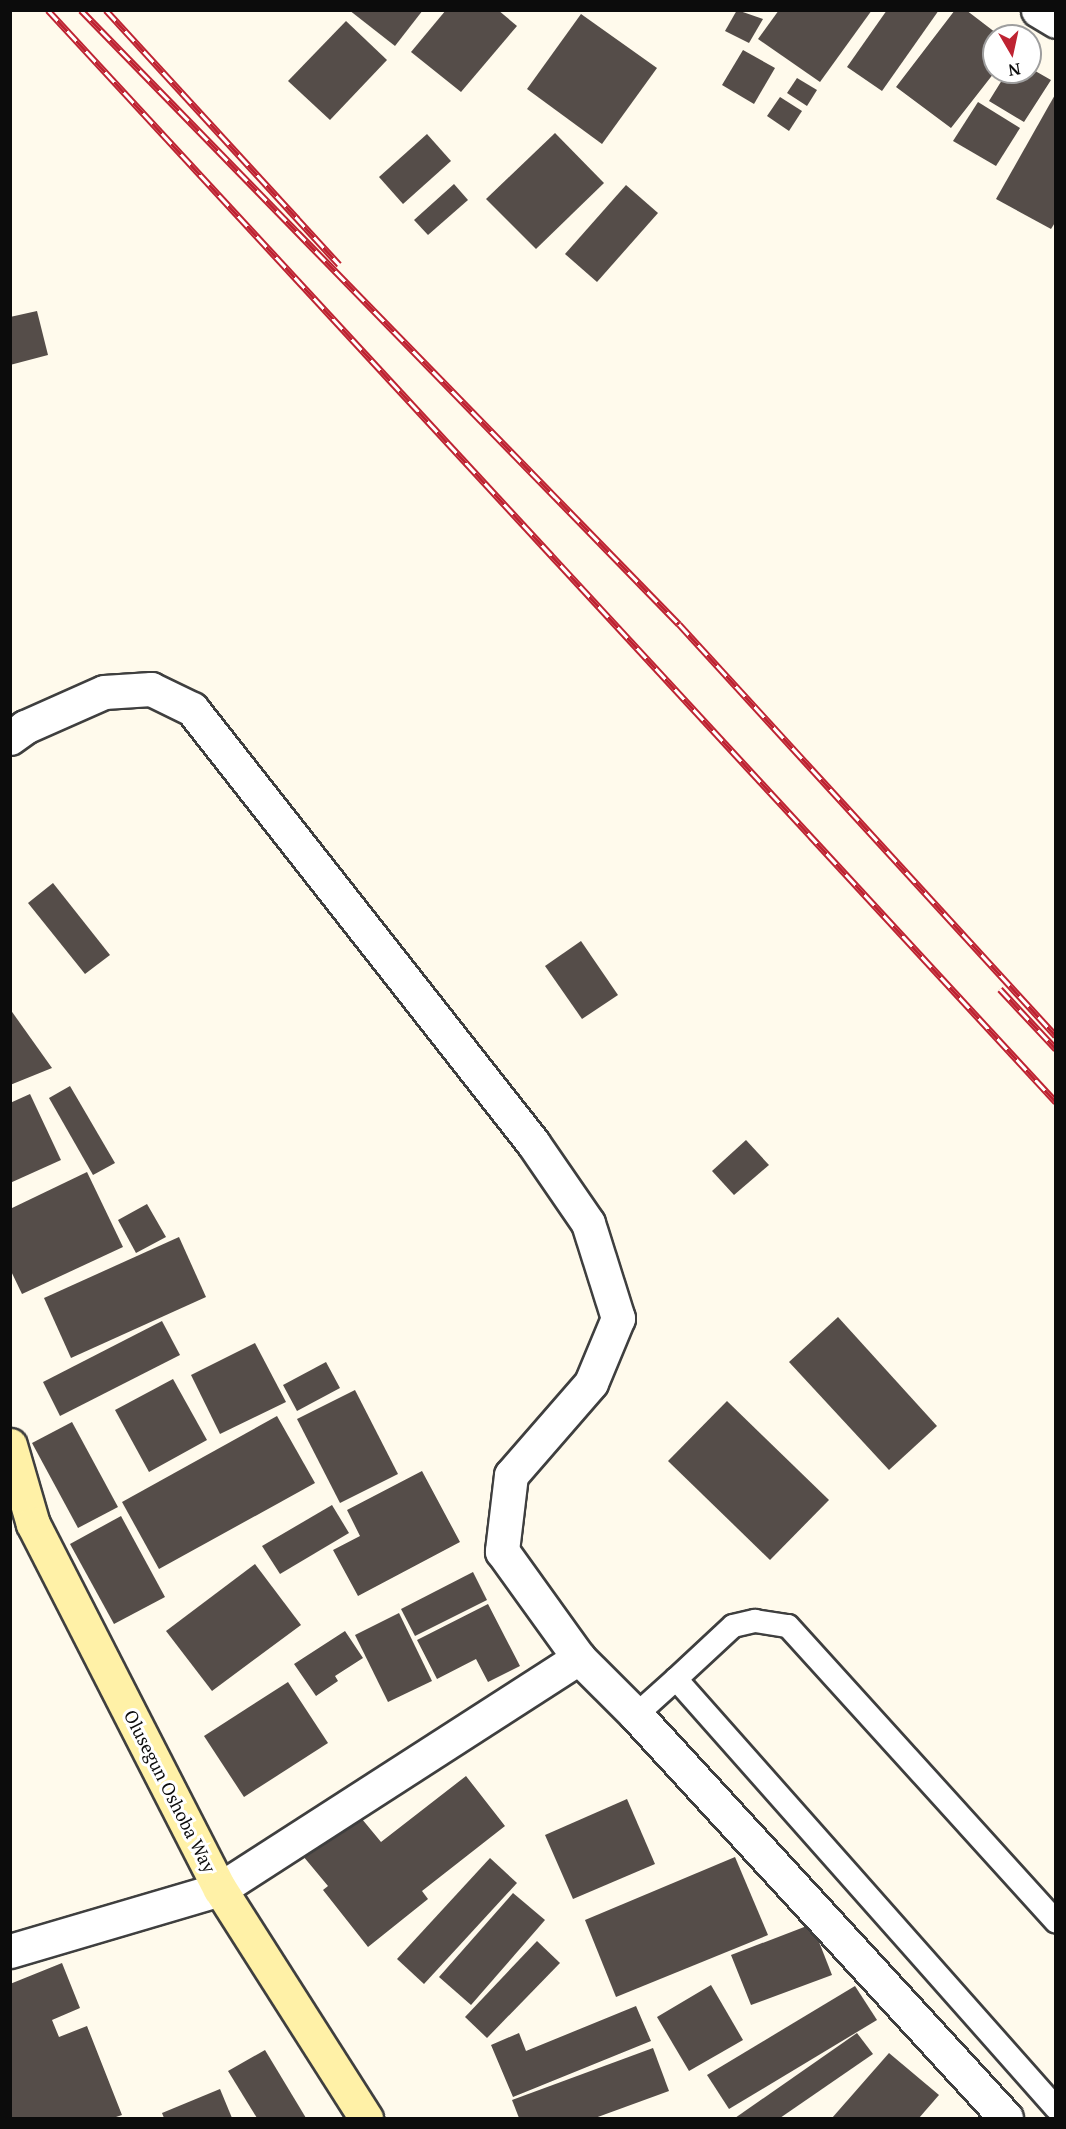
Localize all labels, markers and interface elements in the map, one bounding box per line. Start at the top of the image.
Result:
north arrow [982,24,1042,84]
text: N [1007,58,1022,82]
street label: Olusegun Oshoba Way [120,1706,220,1876]

